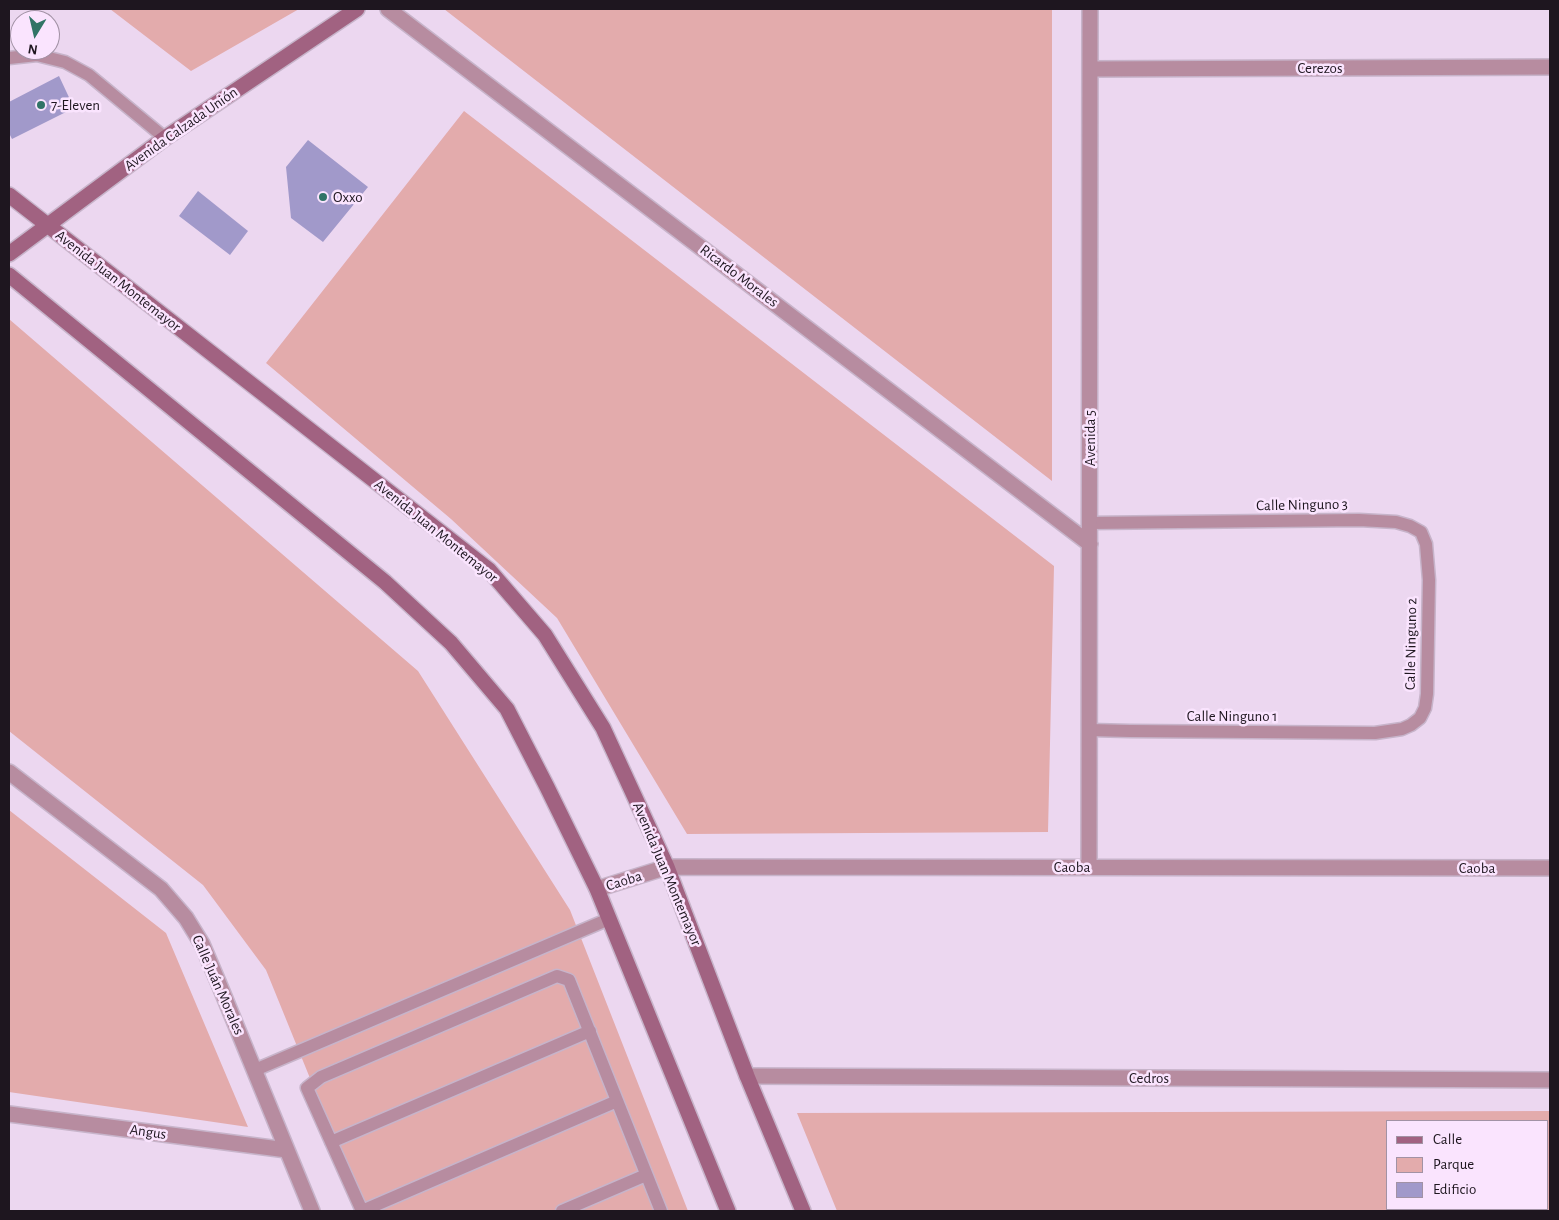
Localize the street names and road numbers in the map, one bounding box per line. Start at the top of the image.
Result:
street label: Cerezos [1297,59,1343,77]
street label: Avenida Calzada Unión [121,83,241,175]
street label: Avenida Juan Montemayor [52,226,184,336]
street label: Ricardo Morales [696,241,782,311]
street label: Avenida 5 [1081,410,1099,466]
street label: Avenida Juan Montemayor [370,476,502,586]
street label: Calle Ninguno 3 [1256,495,1348,515]
street label: Calle Ninguno 2 [1401,598,1421,690]
street label: Calle Ninguno 1 [1187,707,1277,725]
street label: Avenida Juan Montemayor [629,800,705,948]
street label: Caoba [1054,858,1090,876]
street label: Caoba [1459,859,1495,877]
street label: Caoba [604,867,644,895]
street label: Calle Juán Morales [188,932,248,1038]
street label: Cedros [1129,1069,1169,1087]
street label: Angus [129,1121,167,1143]

